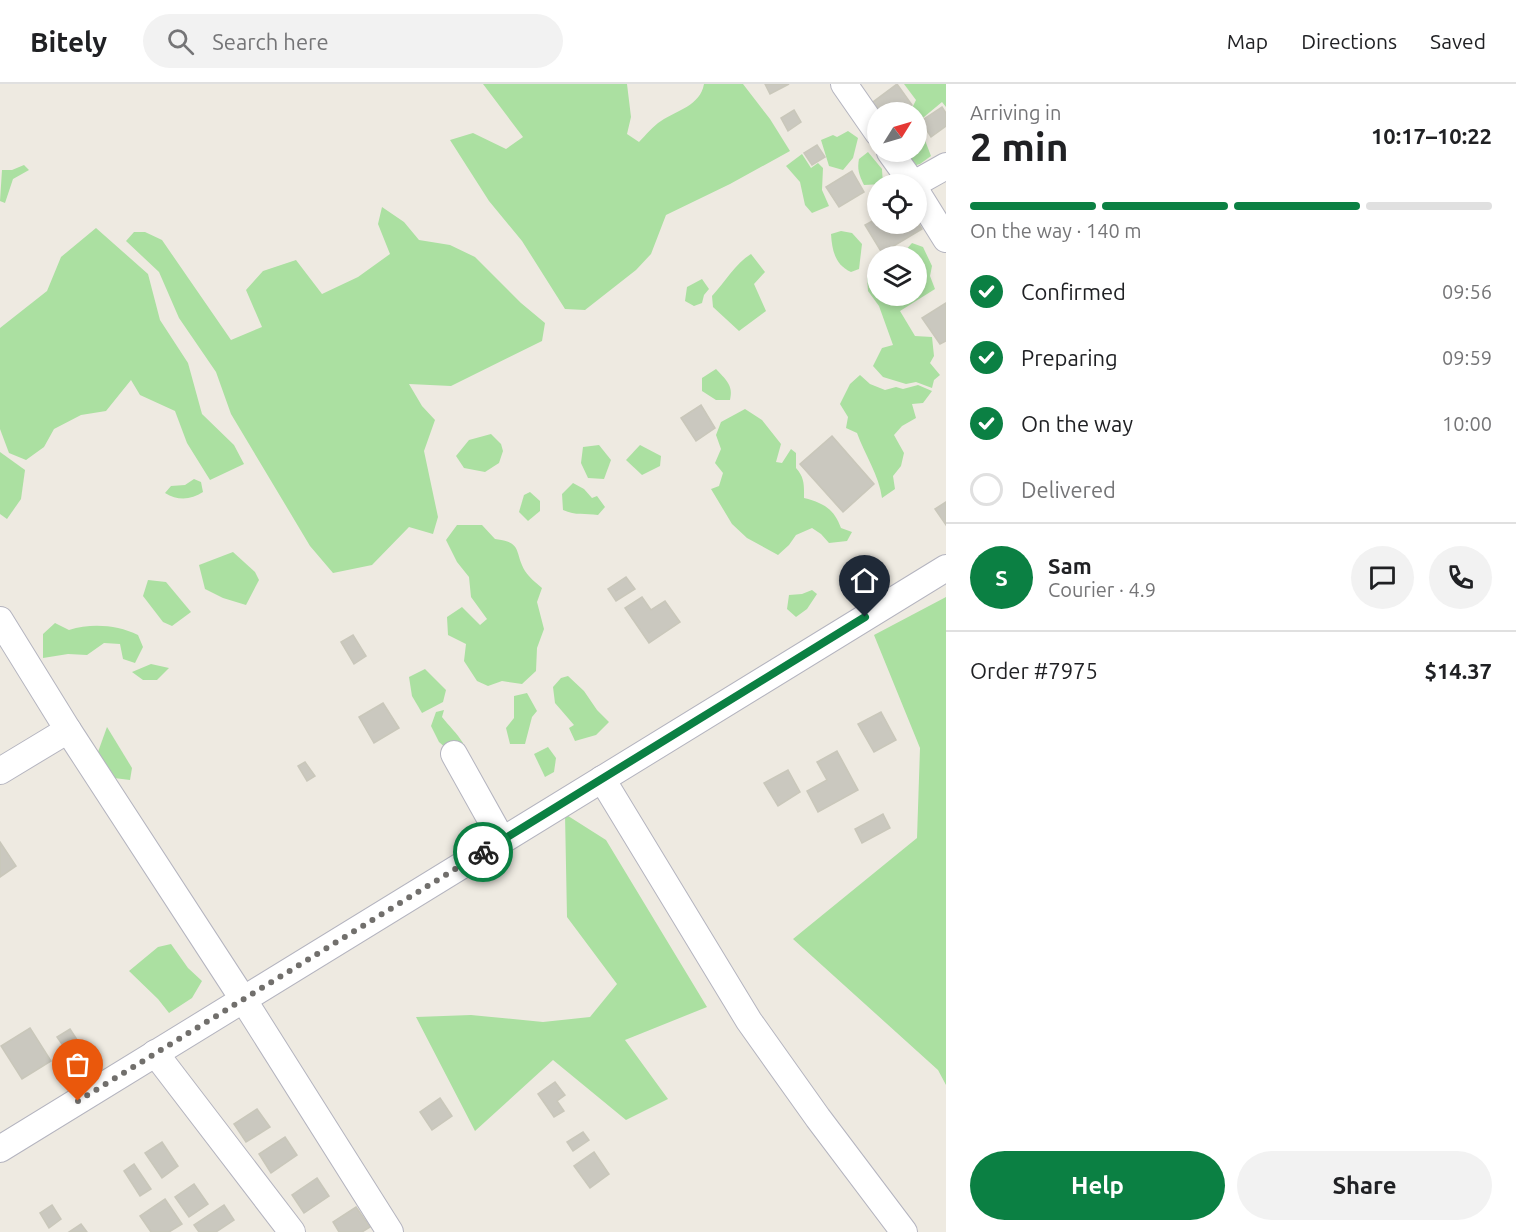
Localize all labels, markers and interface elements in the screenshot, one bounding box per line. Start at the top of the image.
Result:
search box [143,14,563,68]
icon: search [164,25,197,58]
text: Bitely [30,26,107,57]
text: Search here [212,29,329,54]
text: Map [1227,29,1268,53]
text: Directions [1301,29,1397,53]
text: Saved [1430,29,1486,53]
text: Arriving in [970,101,1061,124]
north arrow [867,102,927,162]
map controls [867,102,927,306]
text: 10:17–10:22 [1371,123,1492,148]
text: 2 min [970,125,1069,168]
button: locate [867,174,927,234]
text: On the way · 140 m [970,219,1142,242]
button: layers [867,246,927,306]
icon: check [970,275,1003,308]
text: Confirmed [1021,279,1126,304]
text: 09:56 [1442,280,1492,303]
icon: check [970,341,1003,374]
text: Preparing [1021,345,1118,370]
text: 09:59 [1442,346,1492,369]
icon: check [970,407,1003,440]
text: On the way [1021,411,1133,436]
text: 10:00 [1442,412,1492,435]
text: Delivered [1021,477,1116,502]
button: chat [1351,546,1414,609]
button: phone [1429,546,1492,609]
text: Sam [1048,553,1092,578]
pin [839,555,890,617]
icon: home [848,564,881,597]
text: S [995,565,1008,590]
text: Courier · 4.9 [1048,578,1156,601]
text: Order #7975 [970,658,1098,683]
text: $14.37 [1425,658,1492,683]
courier [453,822,513,882]
icon: bike [467,836,500,869]
pin [52,1039,103,1101]
icon: bag [61,1048,94,1081]
button: Help [970,1151,1225,1220]
button: Share [1237,1151,1492,1220]

